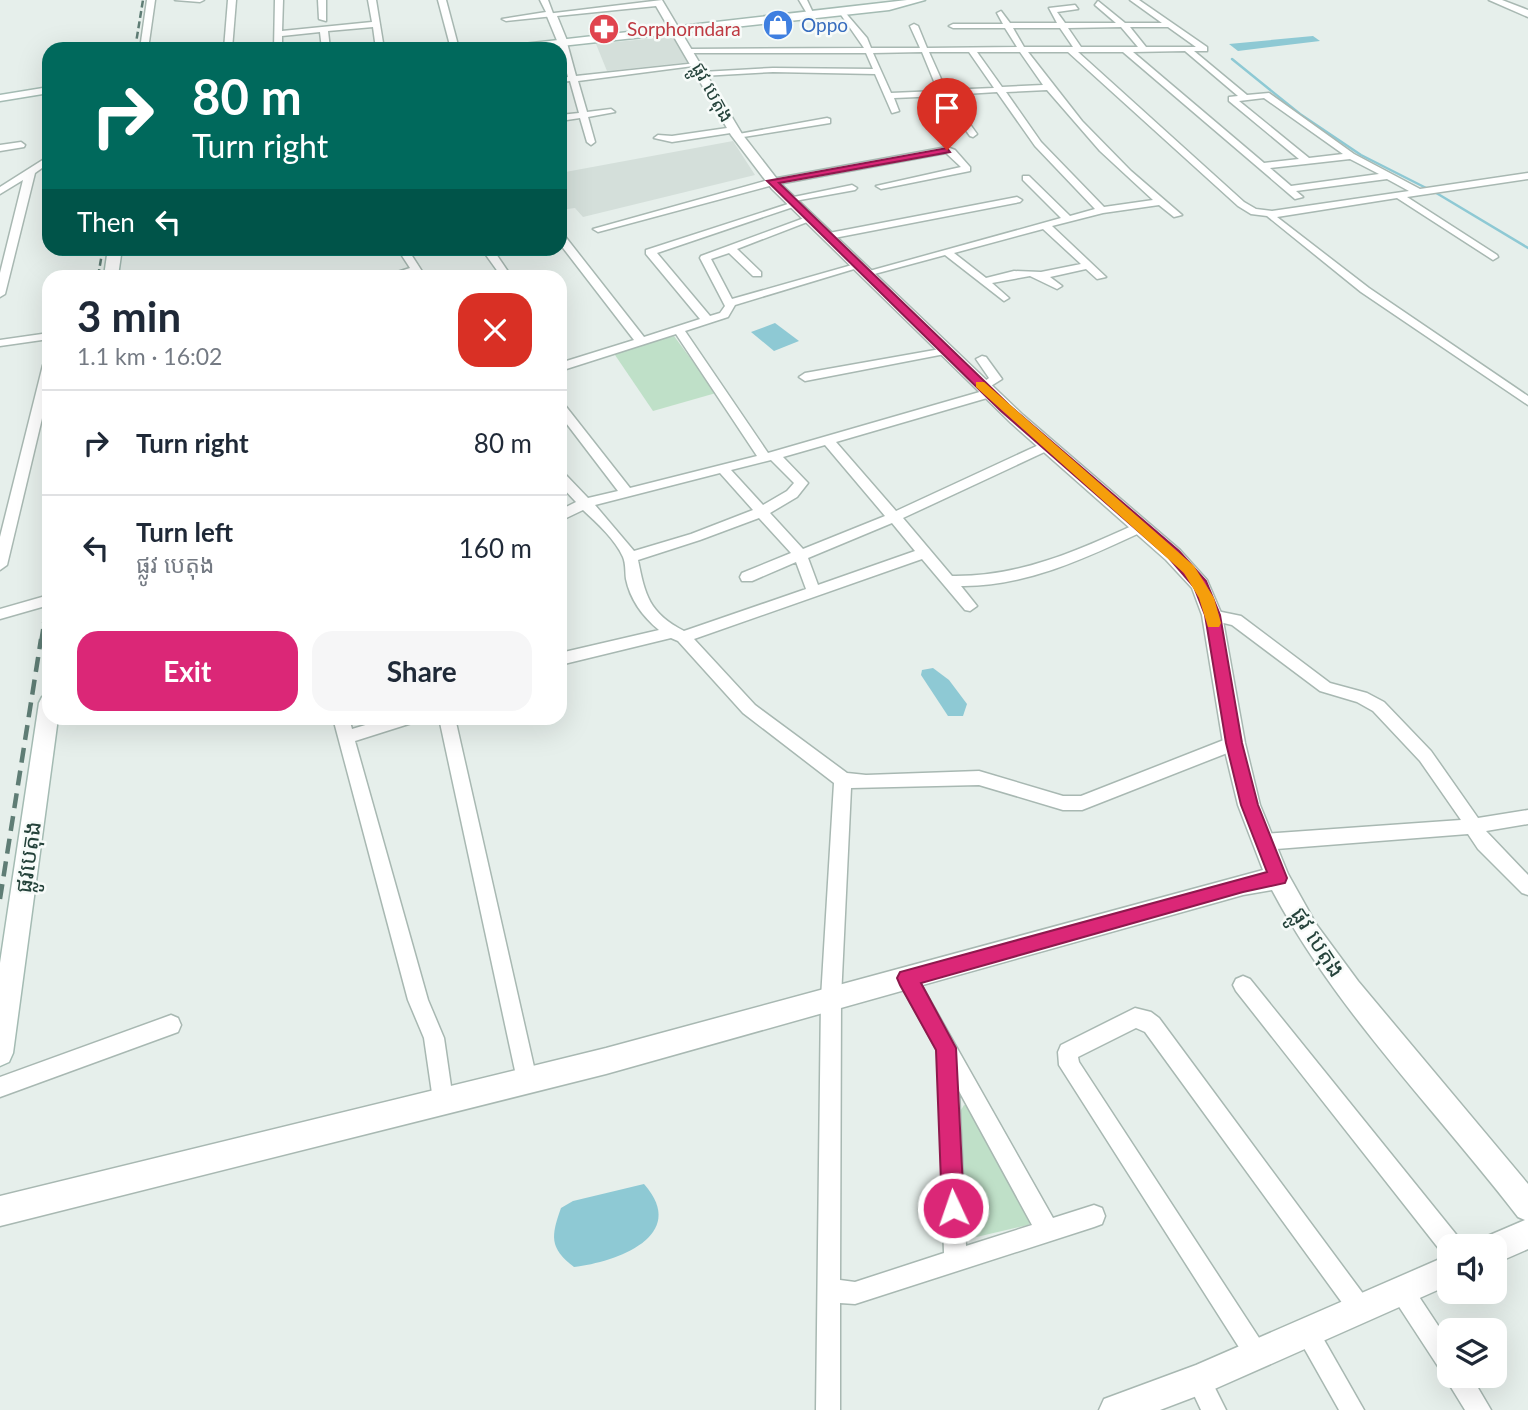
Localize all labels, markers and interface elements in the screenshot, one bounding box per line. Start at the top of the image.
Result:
shop icon: Oppo [761,8,795,42]
pharmacy icon: Sorphorndara [587,12,621,46]
place label: Oppo [801,13,848,36]
place label: Sorphorndara [627,17,741,40]
street label: ផ្លូវ បេតុង [682,58,739,129]
text: 80 m [192,67,302,125]
icon: right [77,70,168,161]
pin [917,78,977,150]
icon: arrive [928,89,966,127]
text: Turn right [192,126,328,165]
icon: left [149,203,187,241]
text: Then [77,206,135,238]
text: 3 min [77,291,181,341]
button: close [458,293,532,367]
text: 1.1 km · 16:02 [77,342,222,370]
icon: right [77,424,115,462]
text: Turn right [136,427,249,459]
text: 80 m [474,427,532,459]
text: Turn left [136,516,233,548]
icon: left [77,529,115,567]
text: 160 m [459,532,532,564]
text: ផ្លូវ បេតុង [136,550,214,578]
button: Exit [77,631,298,711]
button: Share [312,631,532,711]
street label: ផ្លូវបេតុង [8,819,55,896]
street label: ផ្លូវ បេតុង [1278,901,1352,987]
position arrow [916,1171,990,1245]
map controls [1437,1234,1507,1388]
button: sound [1437,1234,1507,1304]
button: layers [1437,1318,1507,1388]

